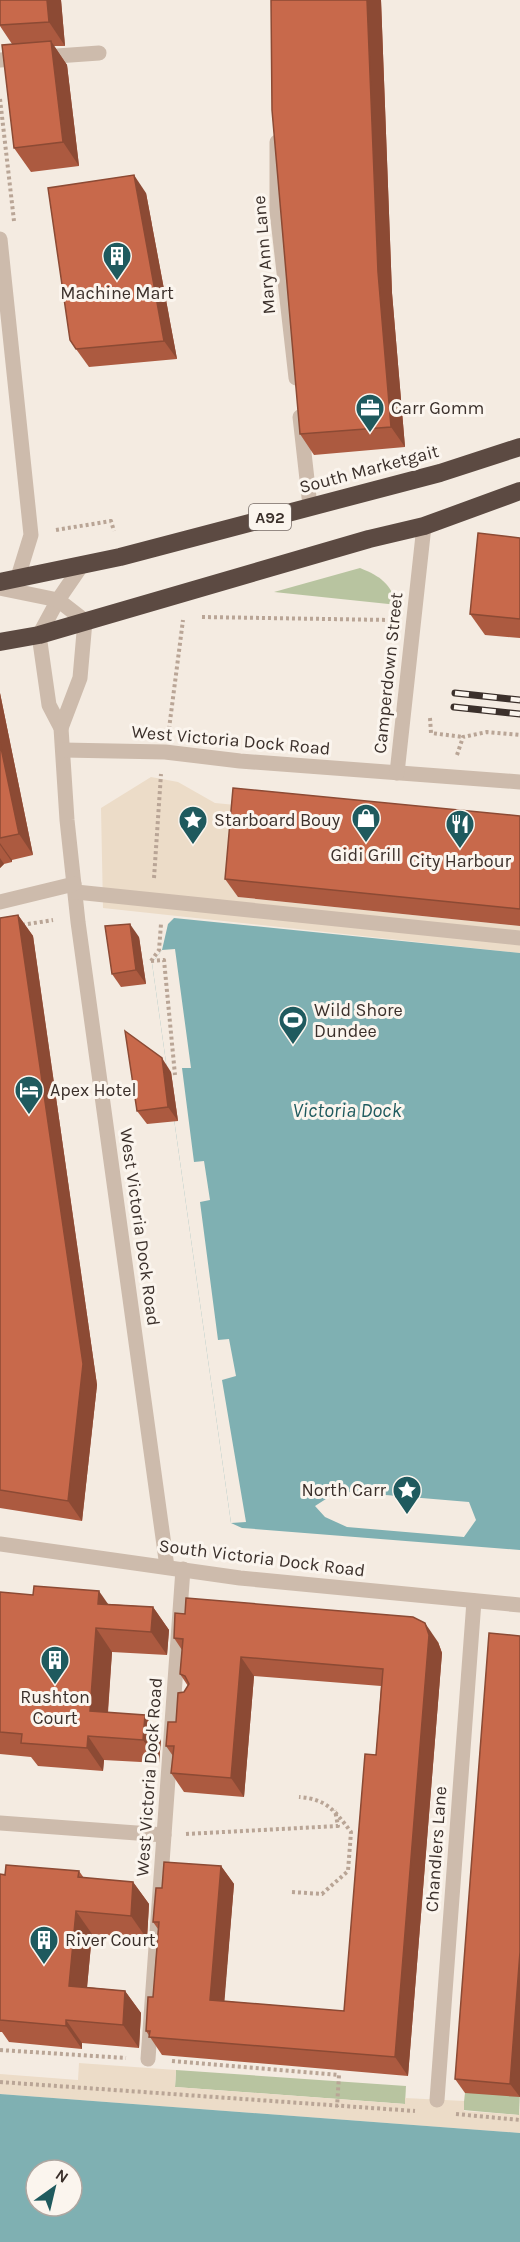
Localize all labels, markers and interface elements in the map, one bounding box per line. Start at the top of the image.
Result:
street label: Mary Ann Lane [248,195,280,315]
building icon: Machine Mart [101,240,133,282]
place label: Machine Mart [60,282,174,304]
office icon: Carr Gomm [354,392,386,434]
place label: Carr Gomm [391,397,484,419]
street label: South Marketgait [297,440,441,498]
road number: A92 [249,504,291,530]
street label: Camperdown Street [369,591,407,755]
street label: West Victoria Dock Road [131,720,331,760]
shop icon: Gidi Grill [350,802,382,844]
place icon: Starboard Bouy [177,804,209,846]
restaurant icon: City Harbour [444,808,476,850]
place label: Starboard Bouy [214,809,341,831]
place label: Gidi Grill [331,844,401,866]
place label: City Harbour [409,850,512,872]
place label: Wild Shore Dundee [314,999,403,1042]
sports icon: Wild Shore Dundee [277,1004,309,1046]
hotel icon: Apex Hotel [13,1074,45,1116]
place label: Apex Hotel [50,1079,137,1101]
water label: Victoria Dock [292,1099,402,1122]
street label: West Victoria Dock Road [115,1127,165,1327]
place icon: North Carr [391,1474,423,1516]
place label: North Carr [301,1479,386,1501]
street label: South Victoria Dock Road [158,1534,366,1582]
building icon: Rushton Court [39,1644,71,1686]
street label: West Victoria Dock Road [131,1677,167,1877]
place label: Rushton Court [20,1686,90,1729]
street label: Chandlers Lane [421,1785,451,1913]
building icon: River Court [28,1924,60,1966]
place label: River Court [65,1929,156,1951]
north arrow [24,2158,84,2218]
text: N [52,2165,72,2187]

